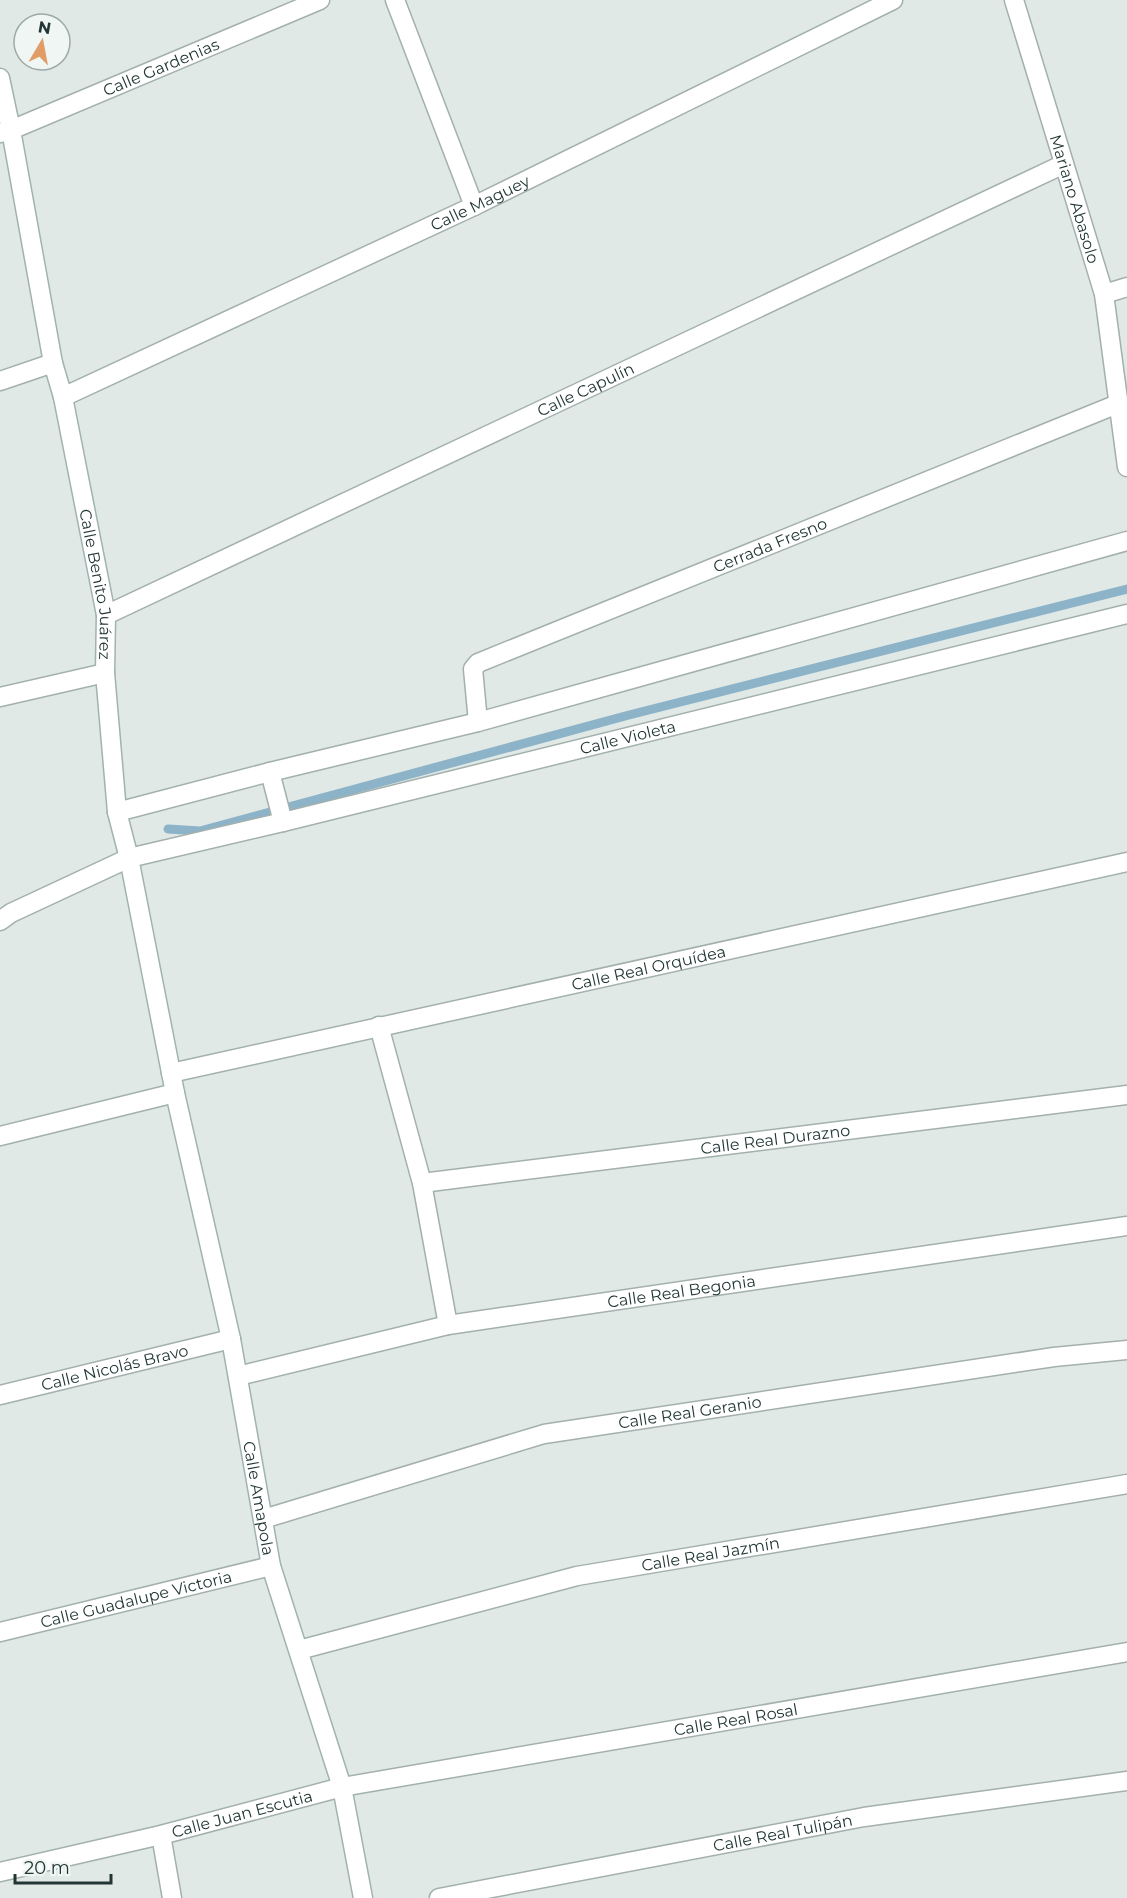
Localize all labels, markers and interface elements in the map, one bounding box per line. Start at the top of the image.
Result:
north arrow [12,12,72,72]
text: N [36,17,53,38]
street label: Calle Gardenias [100,34,222,100]
street label: Mariano Abasolo [1046,132,1104,266]
street label: Calle Maguey [427,171,533,234]
street label: Calle Capulín [534,358,637,420]
street label: Calle Benito Juárez [76,507,115,660]
street label: Cerrada Fresno [710,513,830,576]
street label: Calle Violeta [578,716,678,758]
street label: Calle Real Orquídea [570,941,727,994]
street label: Calle Real Durazno [699,1120,851,1158]
street label: Calle Real Begonia [606,1271,757,1311]
street label: Calle Nicolás Bravo [39,1340,190,1394]
street label: Calle Real Geranio [617,1392,763,1432]
street label: Calle Amapola [240,1440,278,1557]
street label: Calle Real Jazmín [640,1533,781,1575]
street label: Calle Guadalupe Victoria [38,1566,234,1631]
street label: Calle Real Rosal [672,1699,799,1739]
street label: Calle Juan Escutia [170,1786,314,1841]
street label: Calle Real Tulipán [711,1810,854,1855]
scale bar [15,1847,111,1885]
text: 20 m [24,1857,70,1879]

